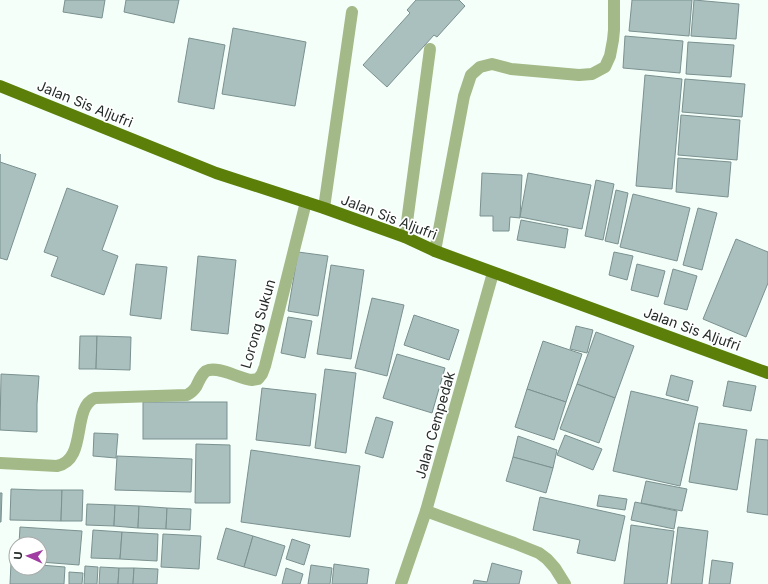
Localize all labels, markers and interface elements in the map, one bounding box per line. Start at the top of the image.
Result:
street label: Jalan Sis Aljufri [35,77,136,130]
street label: Jalan Sis Aljufri [339,190,440,243]
street label: Lorong Sukun [237,277,278,370]
street label: Jalan Sis Aljufri [641,303,743,354]
street label: Jalan Cempedak [411,369,458,480]
north arrow [8,536,48,576]
text: U [11,551,25,560]

